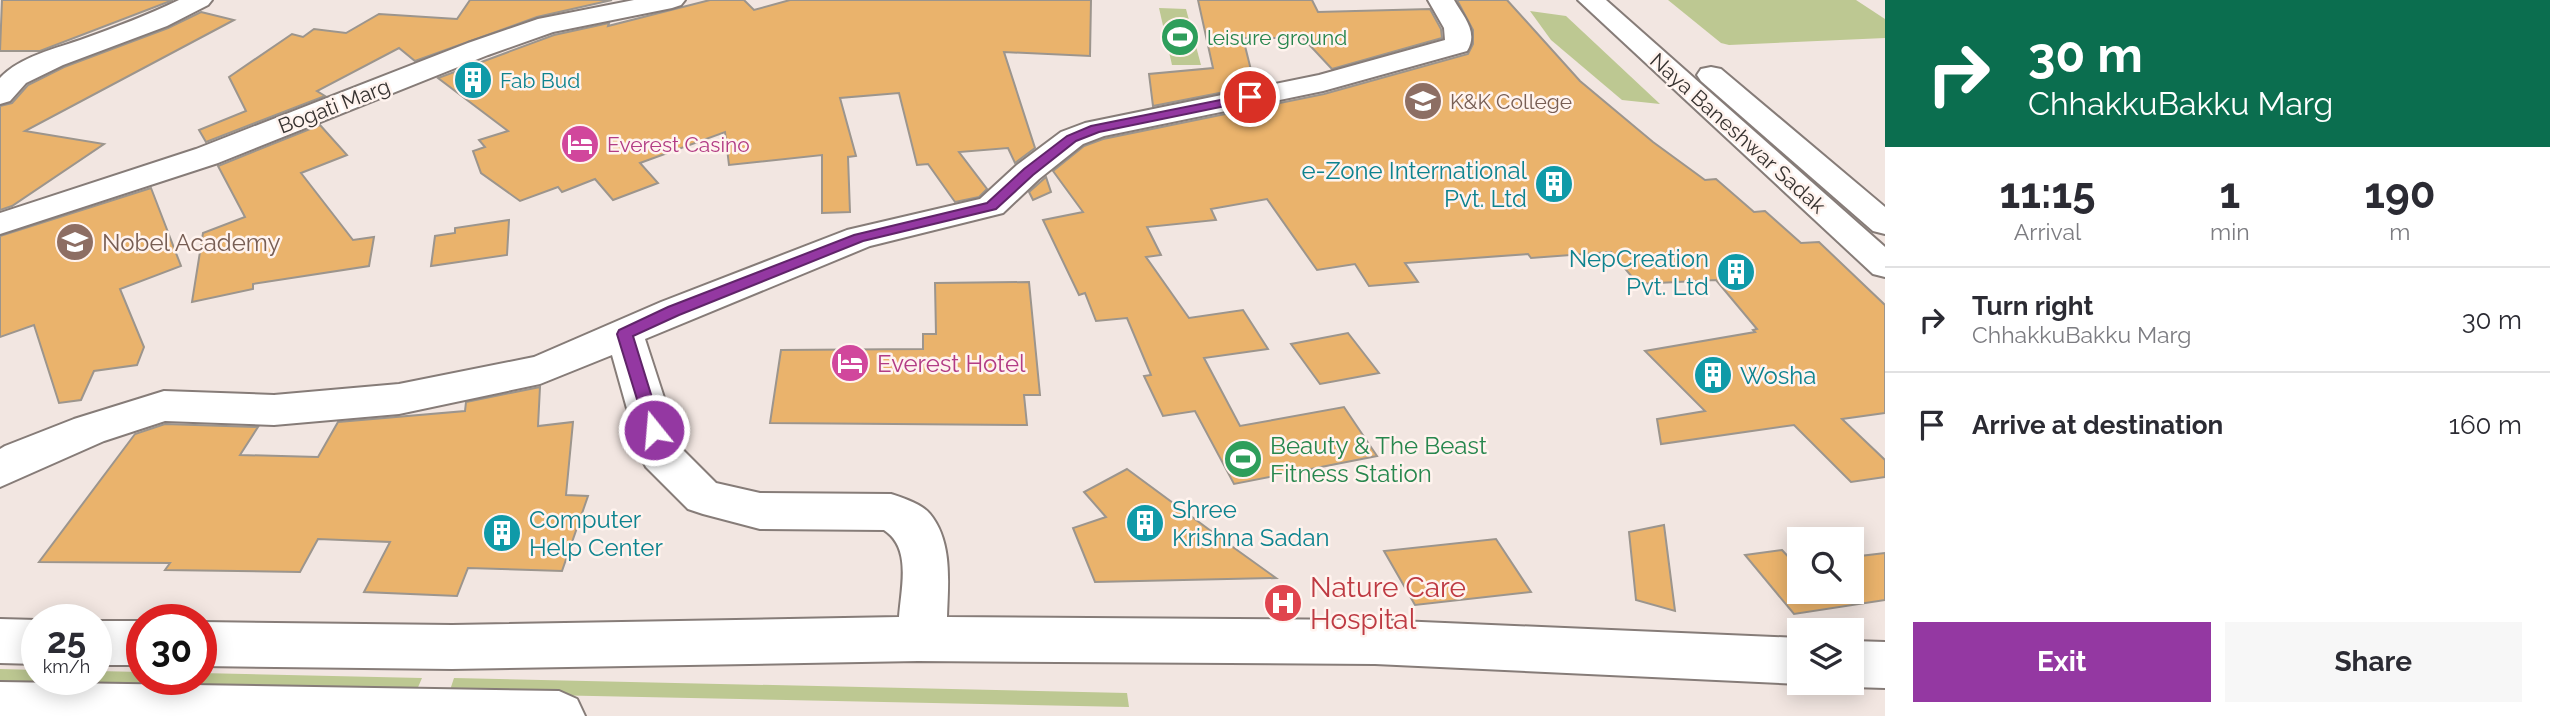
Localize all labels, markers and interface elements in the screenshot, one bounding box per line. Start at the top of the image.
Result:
sports icon: leisure ground [1159,16,1201,58]
place label: leisure ground [1207,25,1347,50]
text: 30 m [2028,26,2143,83]
icon: right [1913,28,2004,119]
street label: Naya Baneshwar Sadak [1645,48,1831,218]
building icon: Fab Bud [452,59,494,101]
pin [1220,67,1280,127]
place label: Fab Bud [500,68,580,93]
street label: Bogati Marg [275,73,393,139]
icon: arrive [1231,78,1269,116]
school or university icon: K&K College [1402,80,1444,122]
text: ChhakkuBakku Marg [2028,85,2333,122]
place label: K&K College [1450,89,1572,114]
hotel icon: Everest Casino [559,123,601,165]
place label: Everest Casino [607,132,750,157]
place label: e-Zone International Pvt. Ltd [1301,156,1527,213]
building icon: e-Zone International Pvt. Ltd [1533,163,1575,205]
text: 11:15 [2000,169,2095,218]
text: 1 [2219,169,2240,218]
text: 190 [2364,169,2435,218]
text: Arrival [2014,218,2081,245]
text: min [2210,218,2250,245]
text: m [2389,218,2410,245]
school or university icon: Nobel Academy [54,221,96,263]
place label: Nobel Academy [102,228,281,257]
place label: NepCreation Pvt. Ltd [1569,244,1709,301]
building icon: NepCreation Pvt. Ltd [1715,251,1757,293]
text: Turn right [1972,291,2093,321]
icon: right [1913,301,1951,339]
text: 30 m [2462,305,2522,335]
text: ChhakkuBakku Marg [1972,321,2192,348]
hotel icon: Everest Hotel [829,342,871,384]
place label: Everest Hotel [877,349,1026,378]
building icon: Wosha [1692,354,1734,396]
place label: Wosha [1740,361,1816,390]
position arrow [617,393,691,467]
icon: arrive [1913,406,1951,444]
text: Arrive at destination [1972,410,2223,440]
text: 160 m [2449,410,2522,440]
place label: Beauty & The Beast Fitness Station [1270,431,1487,488]
sports icon: Beauty & The Beast Fitness Station [1222,438,1264,480]
place label: Shree Krishna Sadan [1172,495,1330,552]
building icon: Shree Krishna Sadan [1124,502,1166,544]
place label: Computer Help Center [529,505,663,562]
building icon: Computer Help Center [481,512,523,554]
map controls [1787,527,1864,695]
button: search [1787,527,1864,604]
place label: Nature Care Hospital [1310,571,1466,636]
hospital icon: Nature Care Hospital [1262,582,1304,624]
speed limit sign: 30 [126,604,217,695]
button: layers [1787,618,1864,695]
text: 25 [47,620,86,661]
button: Exit [1913,622,2211,702]
button: Share [2225,622,2522,702]
text: km/h [43,656,90,677]

